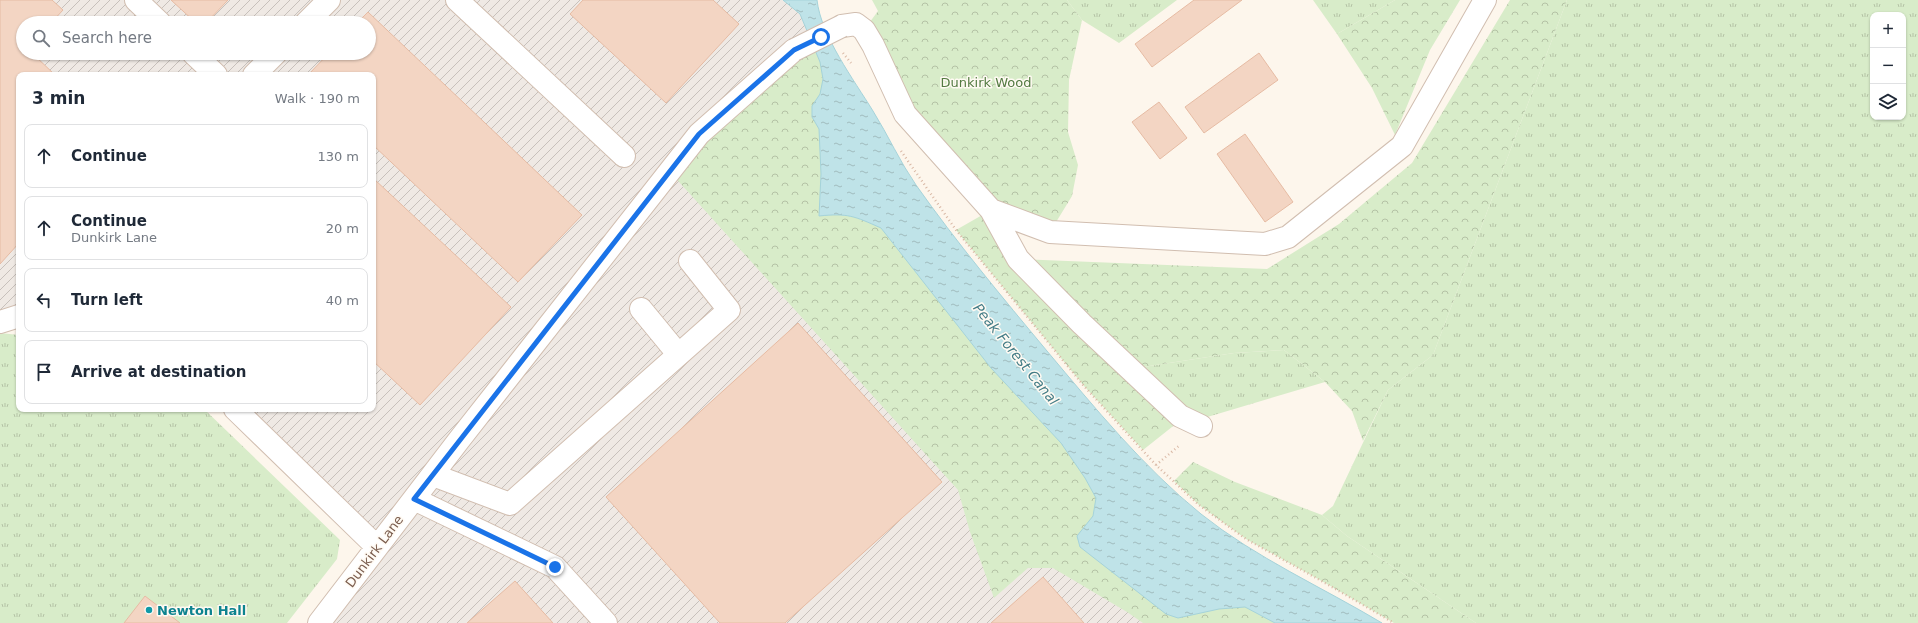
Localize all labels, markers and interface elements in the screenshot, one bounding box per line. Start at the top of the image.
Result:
map controls [1870,12,1906,120]
button: + [1870,12,1906,48]
search box [16,16,376,60]
icon: search [30,27,52,49]
route start [812,28,830,46]
text: Search here [62,29,152,47]
button: − [1870,48,1906,84]
park label: Dunkirk Wood [941,75,1031,90]
button: layers [1870,84,1906,120]
text: 3 min [32,88,85,108]
text: Walk · 190 m [275,91,360,106]
icon: ahead [33,145,55,167]
text: Continue [71,147,147,165]
text: 130 m [317,149,359,164]
text: Continue [71,212,147,230]
icon: ahead [33,217,55,239]
text: 20 m [326,221,359,236]
text: Dunkirk Lane [71,230,157,245]
icon: left [33,289,55,311]
text: Turn left [71,291,143,309]
text: 40 m [326,293,359,308]
water label: Peak Forest Canal [970,300,1062,408]
icon: arrive [33,361,55,383]
text: Arrive at destination [71,363,246,381]
street label: Dunkirk Lane [343,512,406,590]
route end [546,558,564,576]
place label: Newton Hall [157,603,246,618]
marker: Newton Hall [144,605,154,615]

